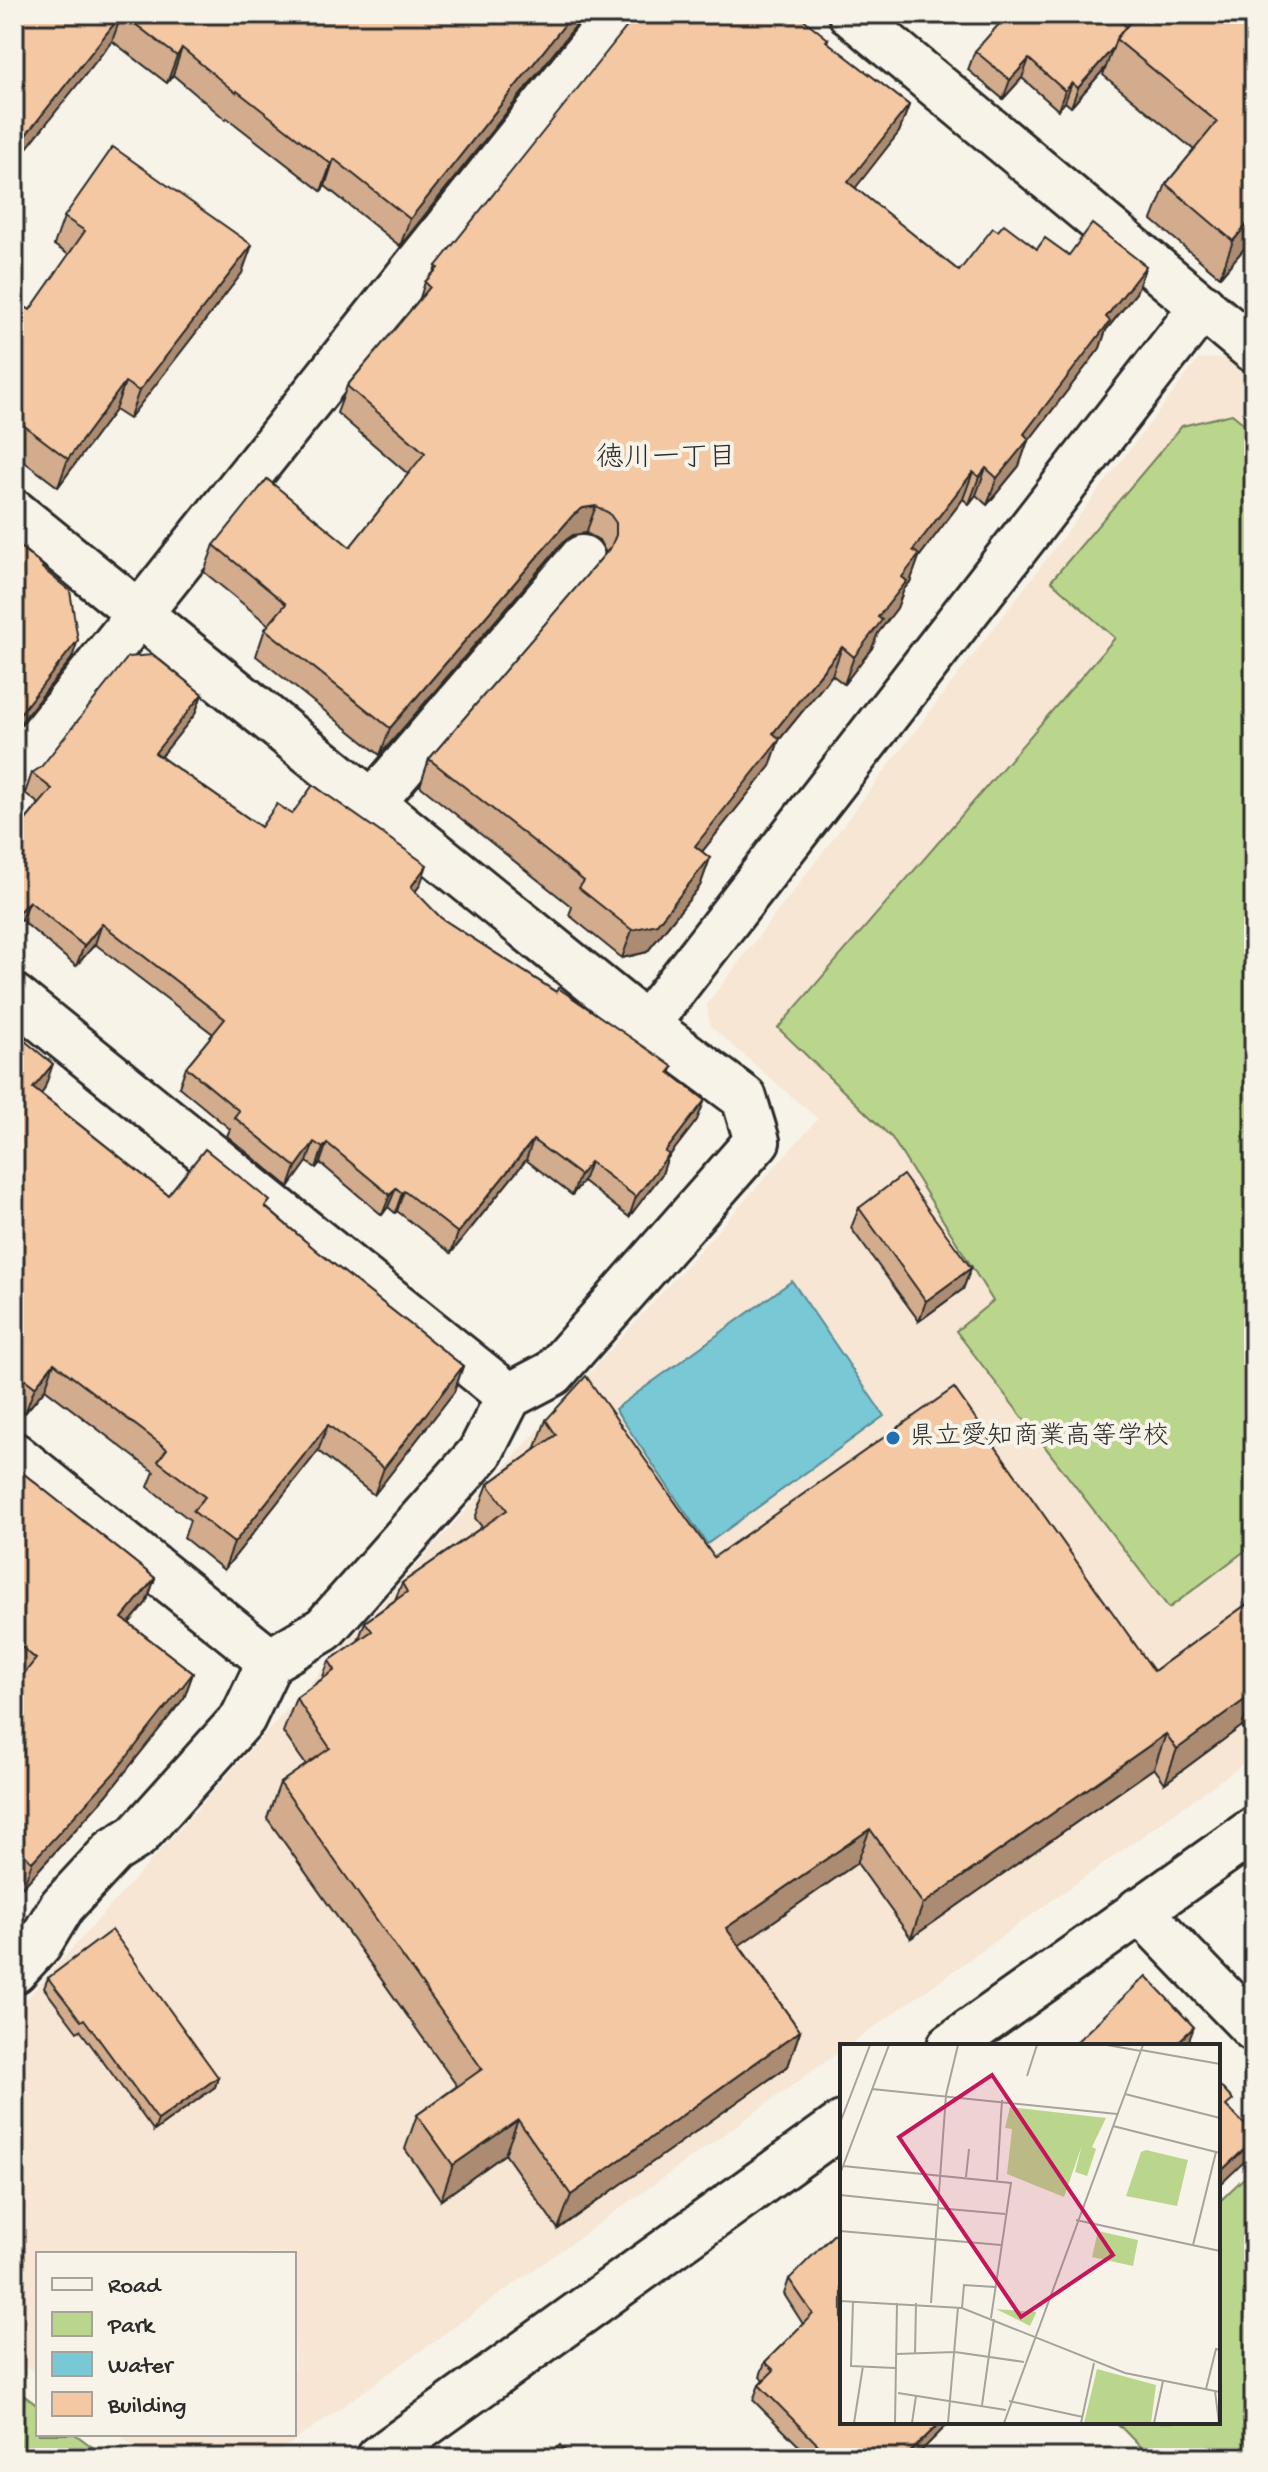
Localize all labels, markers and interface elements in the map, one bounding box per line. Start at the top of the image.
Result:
district label: 徳川一丁目 [596,442,736,476]
place label: 県立愛知商業高等学校 [909,1421,1169,1454]
marker: 県立愛知商業高等学校 [884,1429,902,1447]
inset map [840,2044,1220,2424]
legend [36,2252,296,2436]
text: Road [108,2273,162,2302]
text: Park [107,2313,156,2342]
text: Water [108,2353,175,2382]
text: Building [107,2393,186,2422]

